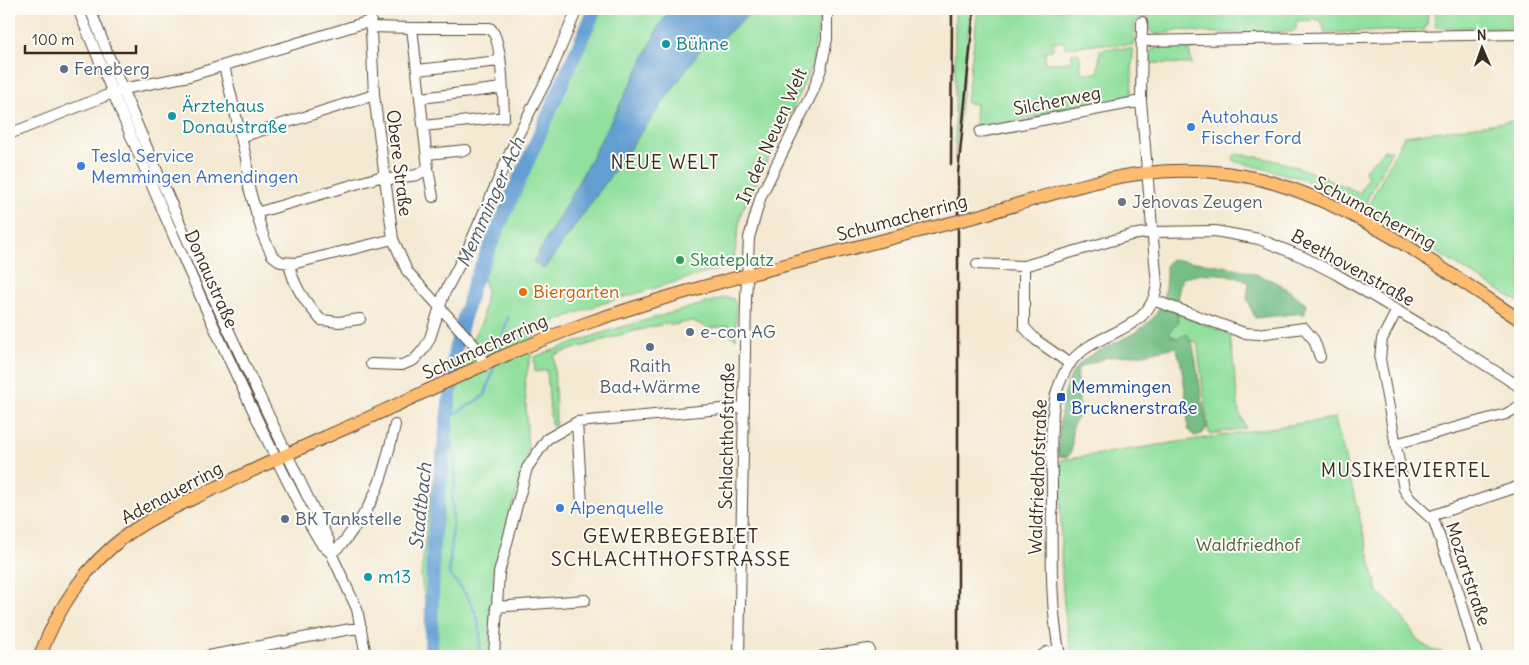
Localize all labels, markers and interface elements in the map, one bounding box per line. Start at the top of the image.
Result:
scale bar [25,22,136,54]
north arrow [1456,22,1506,72]
text: N [1476,26,1487,44]
text: 100 m [32,30,74,49]
place label: Bühne [676,32,729,55]
marker: Bühne [660,38,672,50]
place label: Feneberg [74,57,150,80]
marker: Feneberg [58,63,70,75]
street label: In der Neuen Welt [731,64,812,207]
street label: Silcherweg [1011,81,1103,120]
place label: Ärztehaus Donaustraße [182,94,287,138]
place label: Autohaus Fischer Ford [1201,105,1302,149]
street label: Obere Straße [382,108,417,217]
marker: Ärztehaus Donaustraße [166,110,178,122]
marker: Autohaus Fischer Ford [1185,121,1197,133]
water label: Memminger Ach [451,132,530,271]
place label: Tesla Service Memmingen Amendingen [91,144,298,188]
district label: NEUE WELT [611,150,719,174]
marker: Tesla Service Memmingen Amendingen [75,160,87,172]
street label: Schumacherring [1311,171,1440,254]
street label: Schumacherring [834,189,970,246]
place label: Jehovas Zeugen [1132,190,1263,213]
marker: Jehovas Zeugen [1116,196,1128,208]
street label: Beethovenstraße [1287,224,1419,311]
street label: Donaustraße [180,226,243,332]
place label: Skateplatz [690,248,775,271]
marker: Skateplatz [674,254,686,266]
place label: Biergarten [533,280,619,303]
marker: Biergarten [517,286,529,298]
street label: Schumacherring [419,309,551,384]
place label: e-con AG [700,320,776,343]
marker: e-con AG [684,326,696,338]
marker: Raith Bad+Wärme [644,341,656,353]
place label: Raith Bad+Wärme [600,354,700,398]
street label: Schlachthofstraße [714,362,739,510]
place label: Memmingen Brucknerstraße [1071,375,1198,419]
marker: Memmingen Brucknerstraße [1055,391,1067,403]
street label: Waldfriedhofstraße [1023,399,1052,555]
street label: Adenauerring [117,456,226,529]
district label: MUSIKERVIERTEL [1321,458,1491,482]
water label: Stadtbach [404,461,437,550]
place label: Alpenquelle [570,496,664,519]
marker: Alpenquelle [554,502,566,514]
place label: BK Tankstelle [295,507,402,530]
marker: BK Tankstelle [279,513,291,525]
street label: Mozartstraße [1441,519,1496,629]
district label: GEWERBEGEBIET SCHLACHTHOFSTRASSE [551,523,791,571]
park label: Waldfriedhof [1196,533,1301,556]
place label: m13 [378,565,411,588]
marker: m13 [362,571,374,583]

